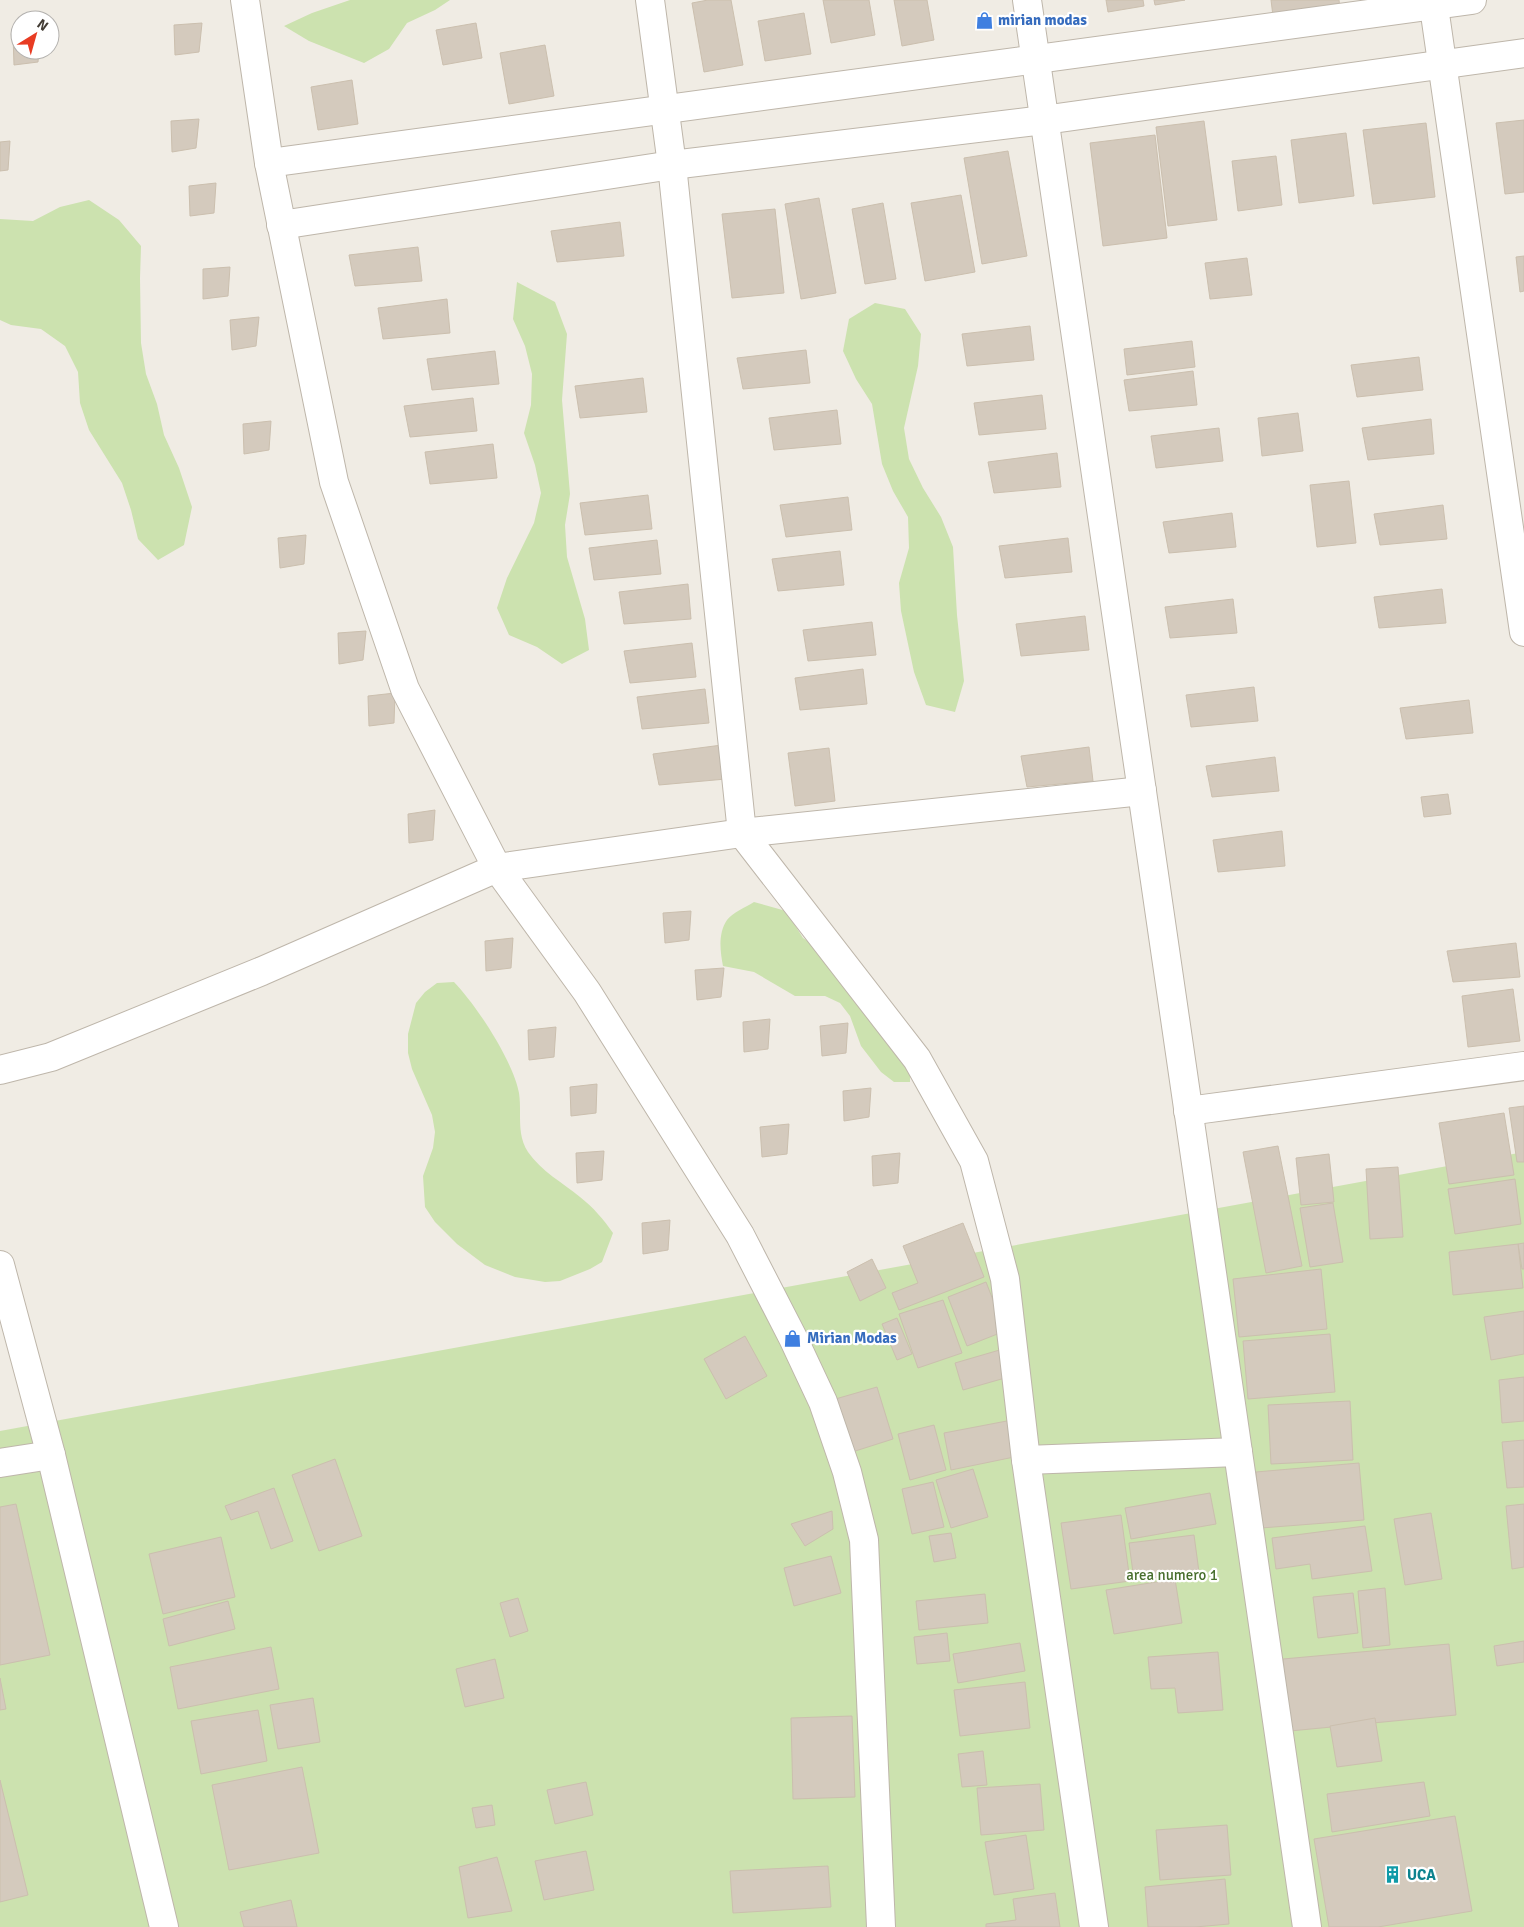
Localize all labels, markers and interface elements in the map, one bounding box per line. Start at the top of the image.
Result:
north arrow [10,10,60,60]
shop icon: mirian modas [974,10,994,30]
place label: mirian modas [998,11,1087,29]
text: N [34,15,52,35]
shop icon: Mirian Modas [783,1328,803,1348]
place label: Mirian Modas [807,1329,897,1347]
park label: area numero 1 [1126,1566,1218,1584]
building icon: UCA [1383,1865,1403,1885]
place label: UCA [1407,1866,1436,1884]

